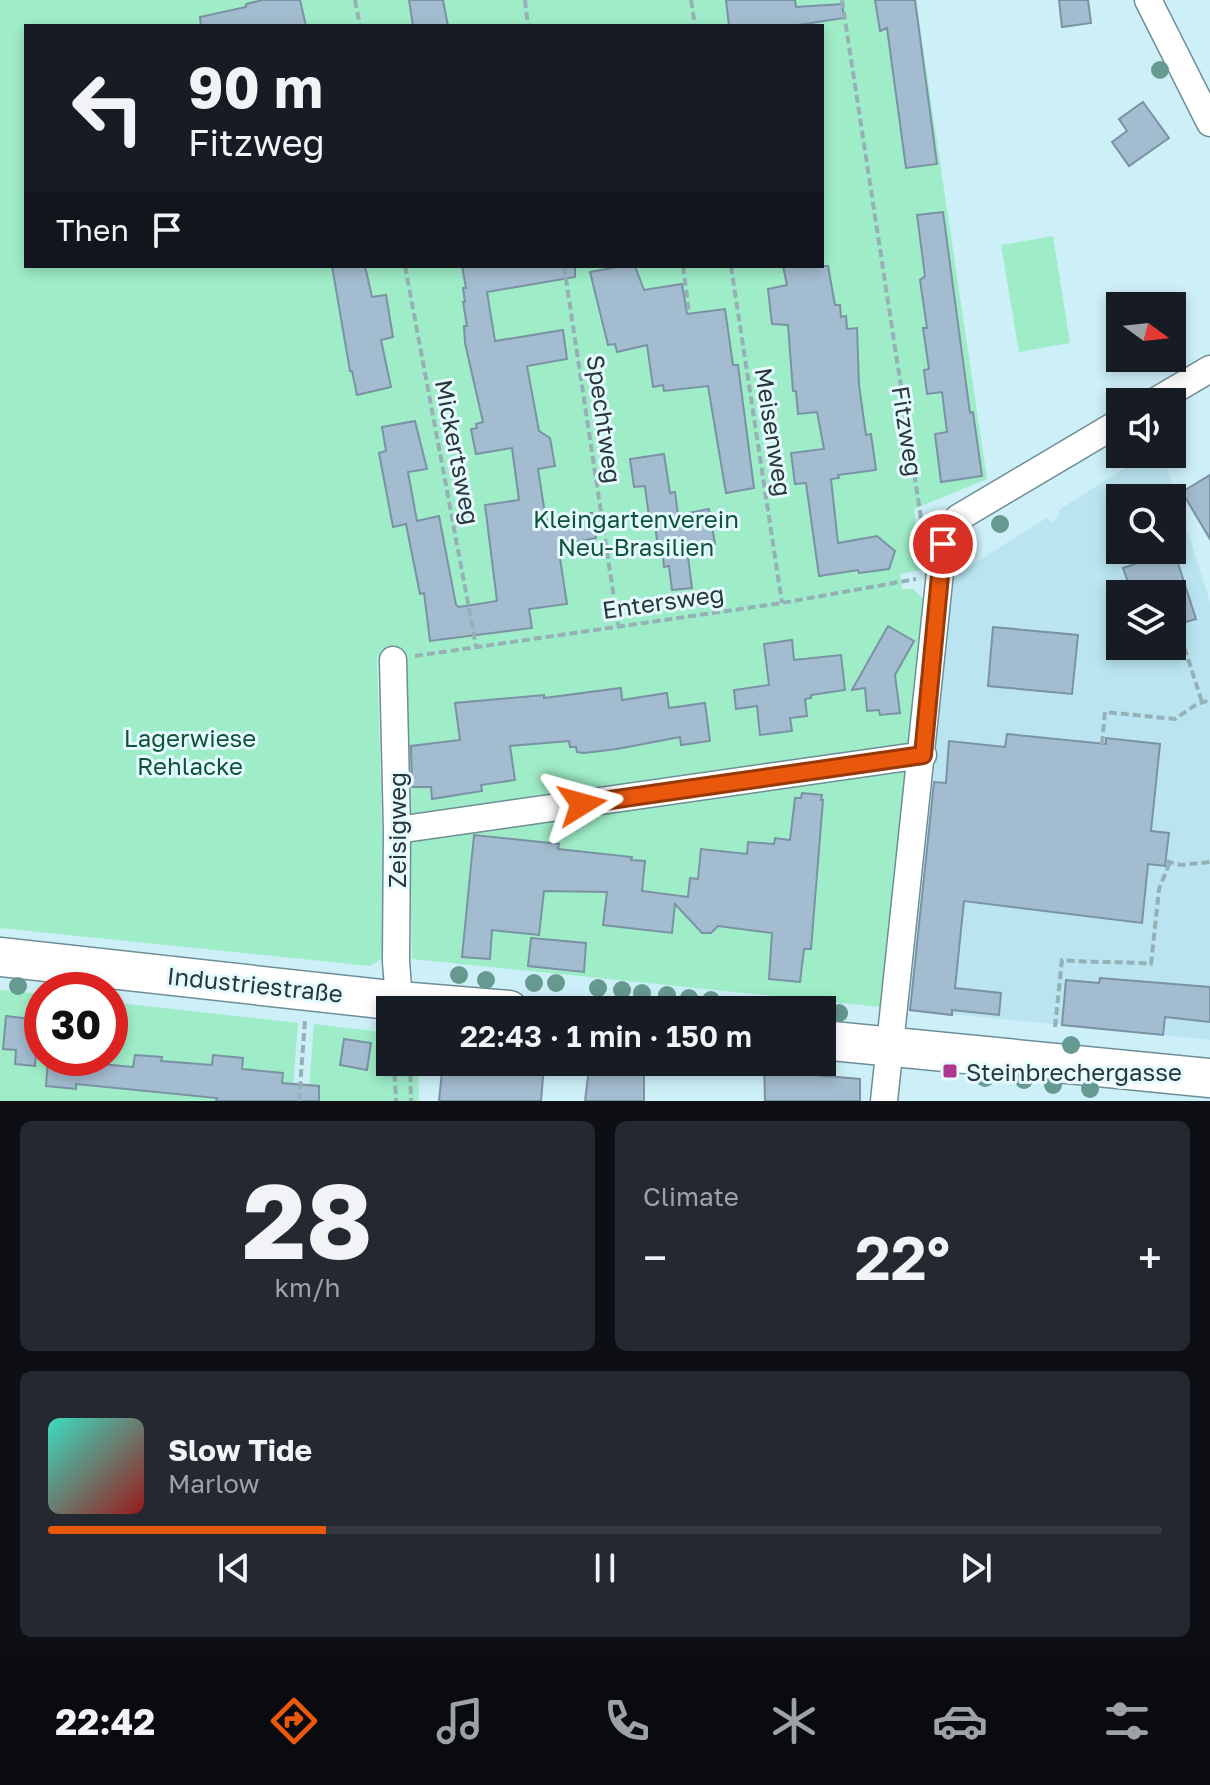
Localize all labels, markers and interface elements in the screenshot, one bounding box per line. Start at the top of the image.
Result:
text: 90 m [188,53,323,120]
icon: left [56,56,160,160]
text: Fitzweg [188,121,325,164]
icon: arrive [145,208,189,252]
text: Then [56,212,129,248]
north arrow [1106,292,1186,372]
map controls [1106,292,1186,660]
street label: Spechtweg [582,353,628,485]
street label: Meisenweg [750,366,798,498]
street label: Mickertsweg [430,377,486,527]
street label: Fitzweg [887,384,929,478]
button: sound [1106,388,1186,468]
button: search [1106,484,1186,564]
park label: Kleingartenverein Neu-Brasilien [533,504,739,561]
pin [909,510,977,578]
icon: arrive [921,522,965,566]
street label: Entersweg [600,578,726,624]
button: layers [1106,580,1186,660]
park label: Lagerwiese Rehlacke [124,723,256,780]
position arrow [540,762,624,846]
street label: Zeisigweg [382,772,411,888]
street label: Industriestraße [166,960,344,1008]
speed limit sign: 30 [24,972,128,1076]
text: 22:43 · 1 min · 150 m [460,1018,752,1054]
place label: Steinbrechergasse [966,1057,1182,1086]
marker: Steinbrechergasse [941,1062,959,1080]
text: 28 [242,1157,373,1282]
text: Climate [643,1181,739,1212]
text: 22° [855,1221,950,1293]
text: − [643,1231,667,1284]
text: + [1138,1231,1162,1284]
text: km/h [274,1272,341,1303]
text: Slow Tide [168,1432,312,1468]
text: Marlow [168,1468,260,1499]
icon: previous [212,1546,256,1590]
icon: pause [583,1546,627,1590]
icon: next [954,1546,998,1590]
icon: directions [266,1693,322,1749]
icon: music [432,1693,488,1749]
icon: phone [599,1693,655,1749]
icon: climate [766,1693,822,1749]
icon: car [932,1693,988,1749]
icon: filters [1099,1693,1155,1749]
text: 22:42 [55,1700,155,1743]

